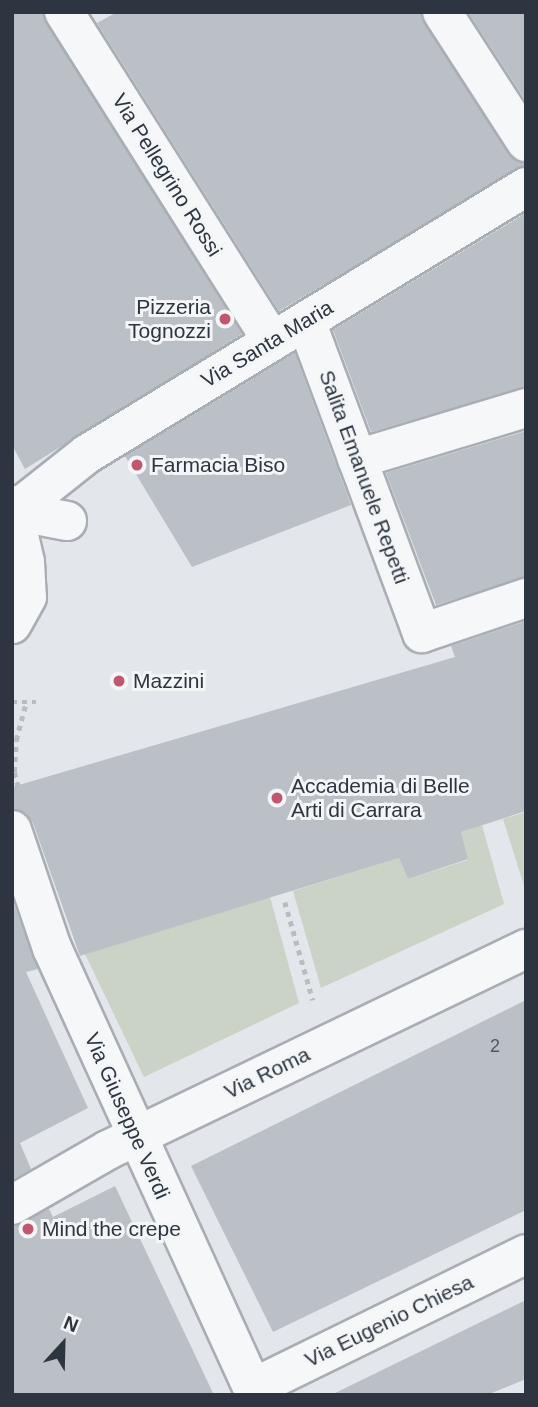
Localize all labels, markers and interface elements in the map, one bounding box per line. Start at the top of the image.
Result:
street label: Via Pellegrino Rossi [107,89,227,261]
place label: Pizzeria Tognozzi [128,294,211,344]
street label: Via Santa Maria [197,295,337,393]
marker: Pizzeria Tognozzi [217,311,233,327]
street label: Salita Emanuele Repetti [314,367,414,587]
place label: Farmacia Biso [151,452,285,478]
marker: Farmacia Biso [129,457,145,473]
place label: Mazzini [133,668,204,694]
marker: Mazzini [111,673,127,689]
place label: Accademia di Belle Arti di Carrara [291,773,470,823]
marker: Accademia di Belle Arti di Carrara [269,790,285,806]
street label: Via Giuseppe Verdi [79,1029,175,1203]
house number: 2 [490,1035,500,1057]
street label: Via Roma [220,1042,314,1104]
place label: Mind the crepe [42,1216,181,1242]
marker: Mind the crepe [20,1221,36,1237]
street label: Via Eugenio Chiesa [301,1269,477,1373]
north arrow [28,1309,98,1379]
text: N [61,1312,81,1336]

